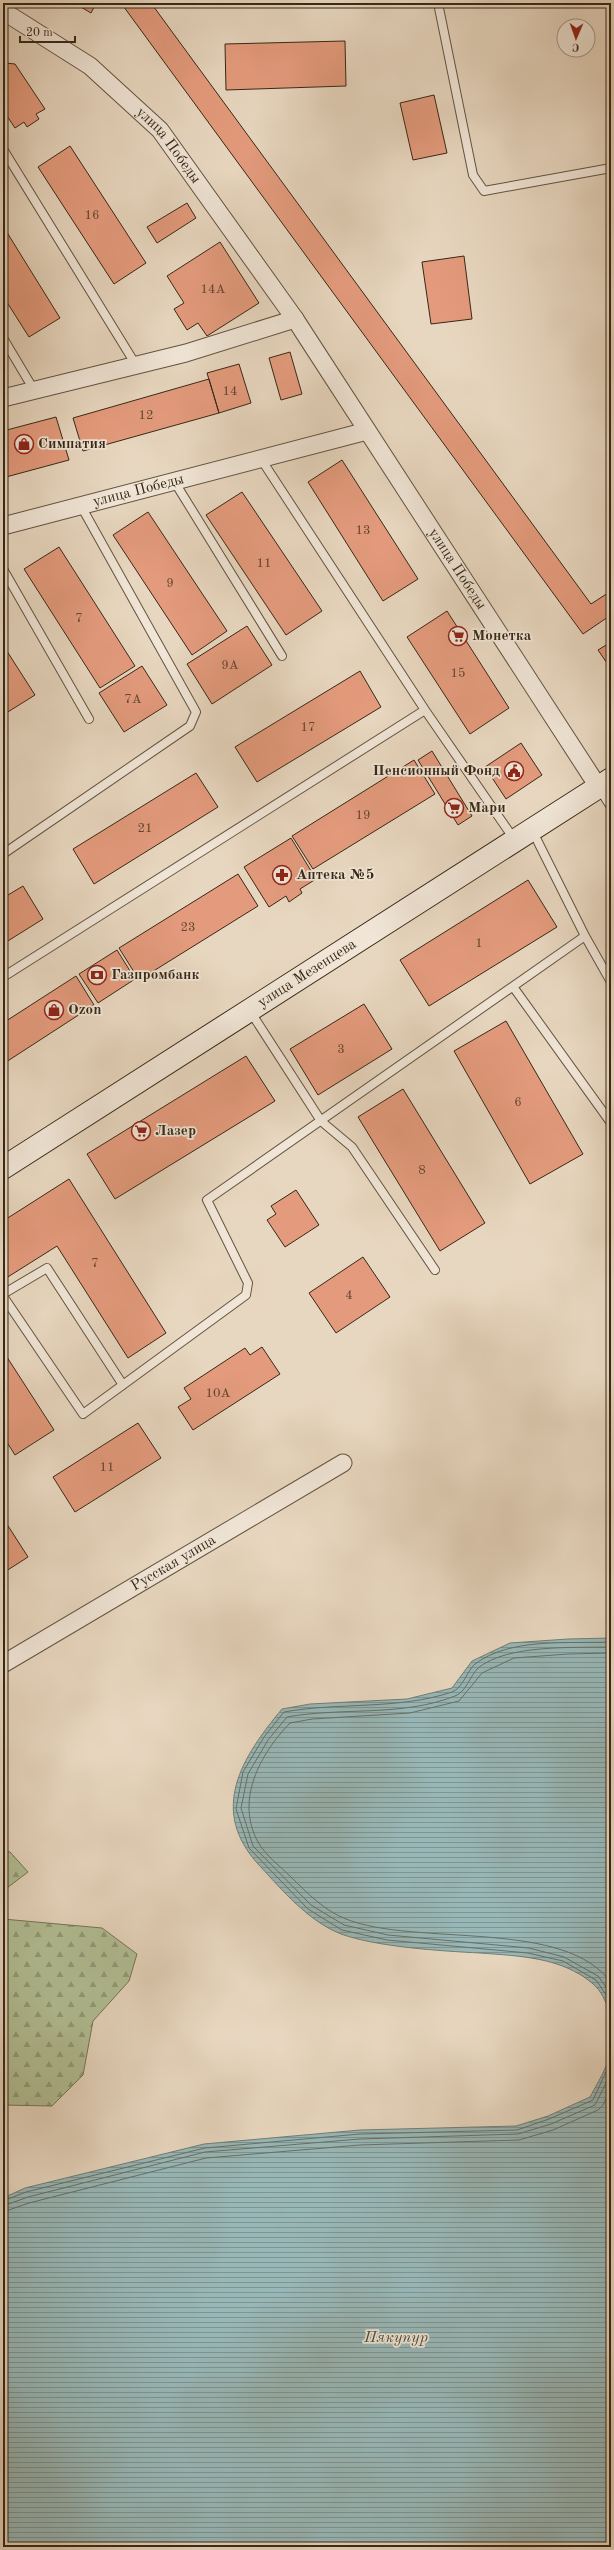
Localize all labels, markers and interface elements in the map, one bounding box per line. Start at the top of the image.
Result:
scale bar [20,18,75,44]
north arrow [556,18,596,58]
text: 20 m [26,27,53,39]
text: С [572,41,580,52]
street label: улица Победы [133,105,203,187]
house number: 16 [84,209,100,222]
house number: 14А [200,283,226,296]
house number: 14 [222,385,238,398]
house number: 12 [138,409,154,422]
shop icon: Симпатия [13,433,35,455]
place label: Симпатия [38,437,106,452]
street label: улица Победы [91,472,186,510]
house number: 13 [355,524,371,537]
street label: улица Победы [425,526,489,612]
house number: 11 [256,557,272,570]
house number: 9 [166,577,174,590]
house number: 7 [75,612,83,625]
supermarket icon: Монетка [447,625,469,647]
place label: Монетка [472,629,532,644]
house number: 9А [221,659,239,672]
house number: 15 [450,667,466,680]
house number: 7А [124,693,142,706]
house number: 17 [300,721,316,734]
public building icon: Пенсионный Фонд [503,760,525,782]
place label: Пенсионный Фонд [372,764,500,779]
supermarket icon: Мари [443,797,465,819]
place label: Мари [468,801,506,816]
house number: 19 [355,809,371,822]
house number: 21 [137,822,153,835]
pharmacy icon: Аптека №5 [271,864,293,886]
place label: Аптека №5 [296,868,375,883]
house number: 23 [180,921,196,934]
street label: улица Мезенцева [255,936,359,1010]
house number: 1 [475,937,483,950]
bank icon: Газпромбанк [86,964,108,986]
place label: Газпромбанк [111,968,200,983]
shop icon: Ozon [43,999,65,1021]
place label: Ozon [68,1003,101,1018]
house number: 3 [337,1043,345,1056]
house number: 6 [514,1096,522,1109]
supermarket icon: Лазер [130,1120,152,1142]
place label: Лазер [155,1124,196,1139]
house number: 8 [418,1164,426,1177]
house number: 7 [91,1257,99,1270]
house number: 4 [345,1289,353,1302]
house number: 10А [205,1387,231,1400]
house number: 11 [99,1461,115,1474]
street label: Русская улица [128,1532,219,1594]
water label: Пякупур [363,2330,428,2346]

